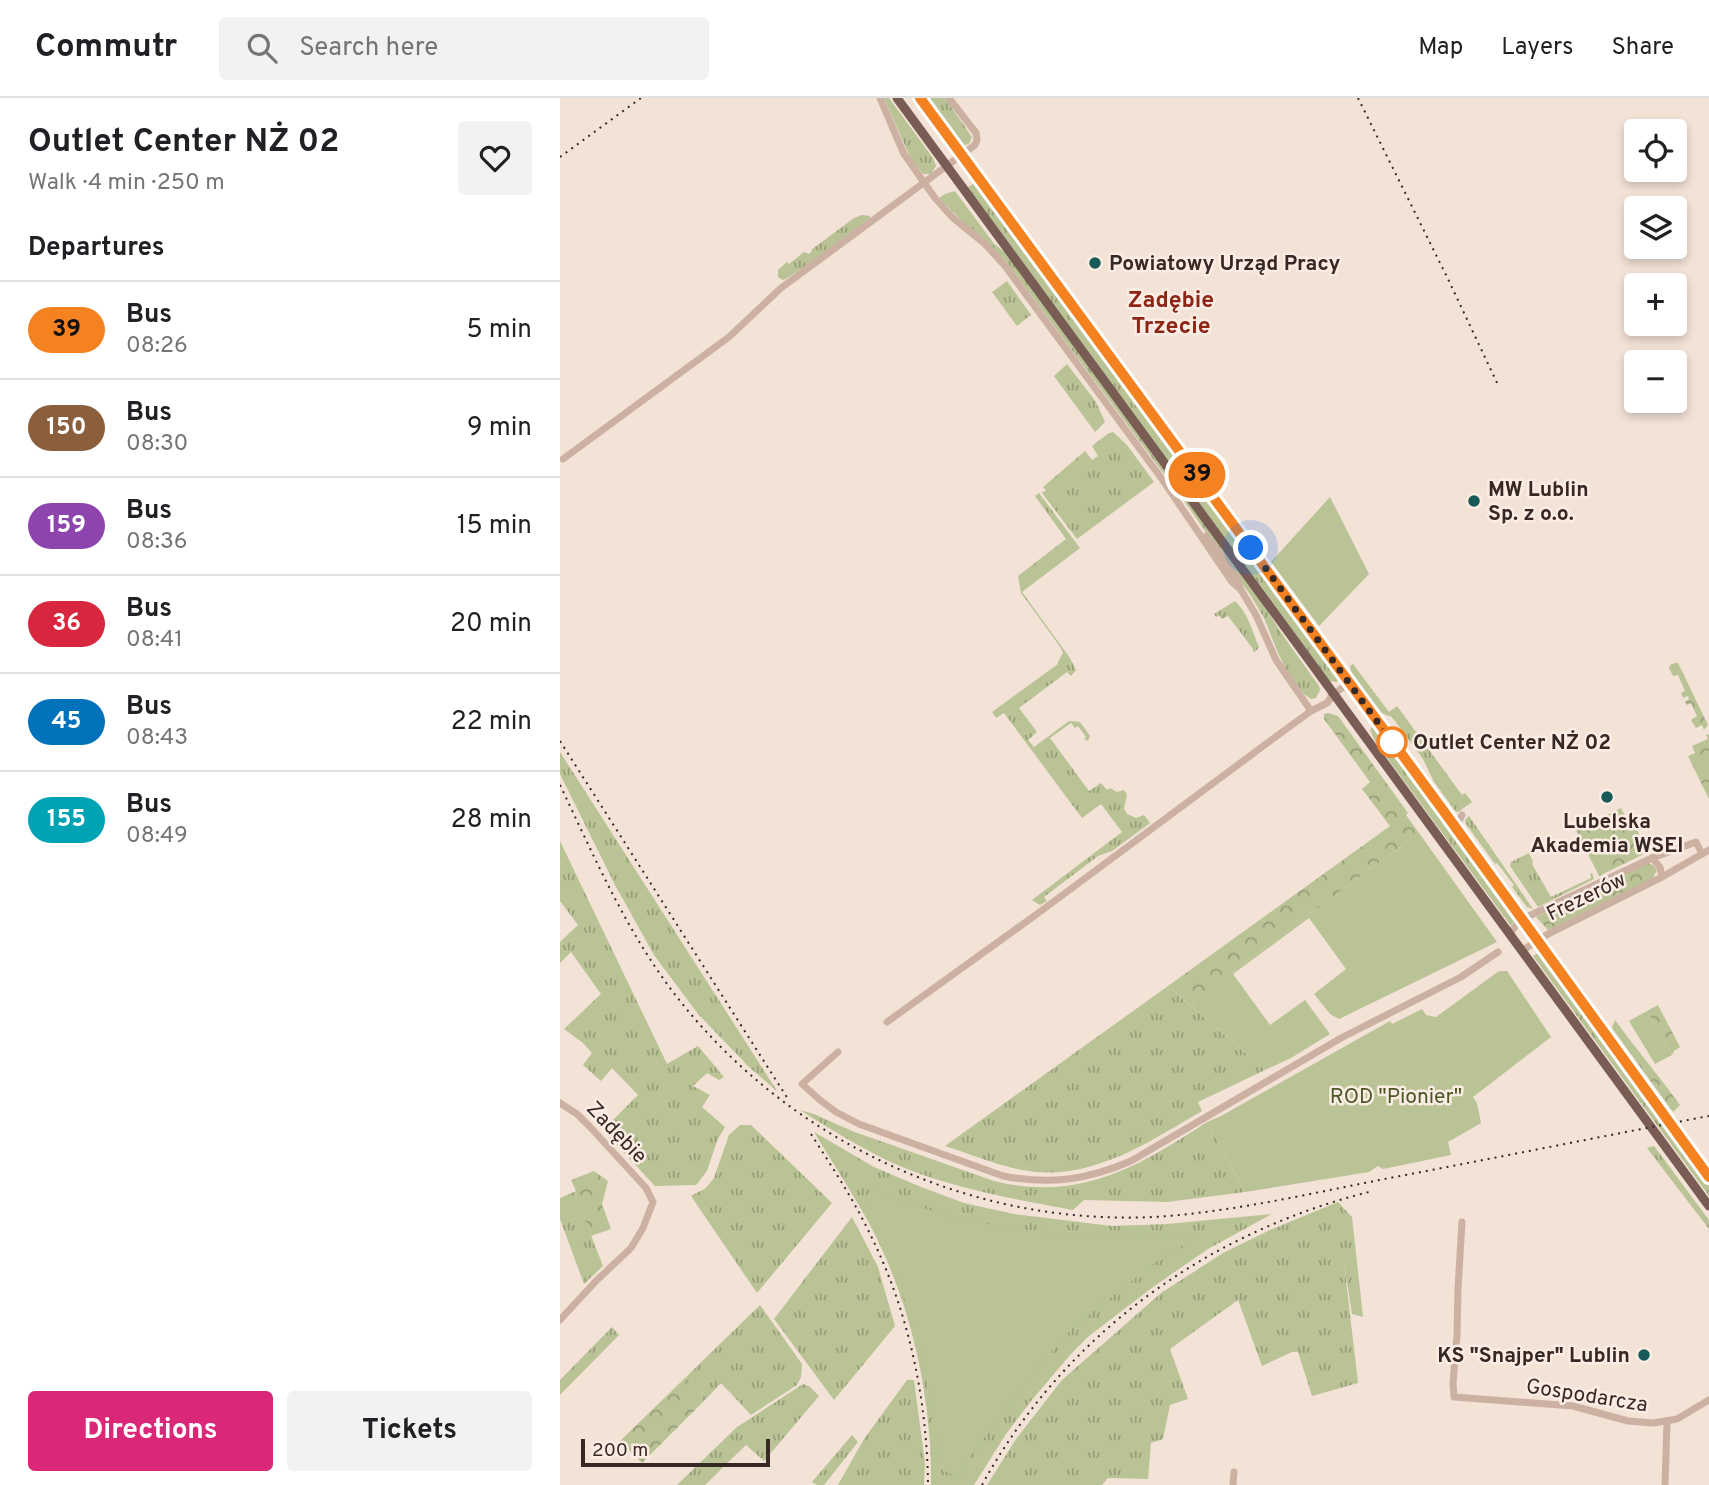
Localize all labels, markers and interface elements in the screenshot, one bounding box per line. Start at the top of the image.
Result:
search box [219,17,709,80]
text: Commutr [35,27,177,69]
icon: search [243,29,281,67]
text: Search here [299,32,438,65]
text: Map [1418,33,1463,63]
text: Layers [1501,33,1573,63]
text: Share [1611,33,1674,63]
map controls [1624,119,1687,413]
button: locate [1624,119,1687,182]
button: heart [458,121,532,195]
text: Outlet Center NŻ 02 [28,122,339,164]
text: Walk · 4 min · 250 m [28,169,225,198]
button: layers [1624,196,1687,259]
text: Departures [28,232,165,265]
place label: Powiatowy Urząd Pracy [1109,251,1341,278]
marker: Powiatowy Urząd Pracy [1087,255,1103,271]
button: + [1624,273,1687,336]
district label: Zadębie Trzecie [1128,287,1214,342]
text: Bus [126,299,172,332]
text: 5 min [466,314,532,347]
text: 39 [52,315,81,345]
text: 08:26 [126,332,188,361]
button: − [1624,350,1687,413]
text: Bus [126,397,172,430]
text: 9 min [467,412,532,445]
text: 150 [47,413,87,443]
text: 08:30 [126,430,188,459]
line badge: 39 [1166,452,1228,498]
text: 39 [1182,460,1212,490]
place label: MW Lublin Sp. z o.o. [1488,477,1589,528]
marker: MW Lublin Sp. z o.o. [1466,493,1482,509]
text: Bus [126,495,172,528]
text: 15 min [457,510,532,543]
text: 159 [47,511,86,541]
text: 08:36 [126,528,188,557]
your location [1233,530,1268,565]
text: Bus [126,593,172,626]
text: 20 min [450,608,532,641]
text: 36 [52,609,81,639]
text: 08:41 [126,626,183,655]
text: Bus [126,691,172,724]
text: 22 min [451,706,532,739]
text: 45 [51,707,82,737]
text: 08:43 [126,724,188,753]
marker: Outlet Center NŻ 02 [1377,727,1407,757]
place label: Outlet Center NŻ 02 [1413,729,1611,757]
text: Bus [126,789,172,822]
marker: Lubelska Akademia WSEI [1599,789,1615,805]
text: 28 min [451,804,532,837]
text: 155 [47,805,86,835]
place label: Lubelska Akademia WSEI [1530,809,1684,860]
text: 08:49 [126,822,188,851]
street label: Frezerów [1542,867,1631,928]
park label: ROD "Pionier" [1330,1084,1462,1111]
street label: Zadębie [580,1096,652,1170]
place label: KS "Snajper" Lublin [1437,1343,1630,1370]
marker: KS "Snajper" Lublin [1636,1347,1652,1363]
street label: Gospodarcza [1524,1374,1650,1419]
button: Directions [28,1391,273,1471]
button: Tickets [287,1391,532,1471]
scale bar [581,1436,770,1468]
text: 200 m [592,1439,648,1463]

